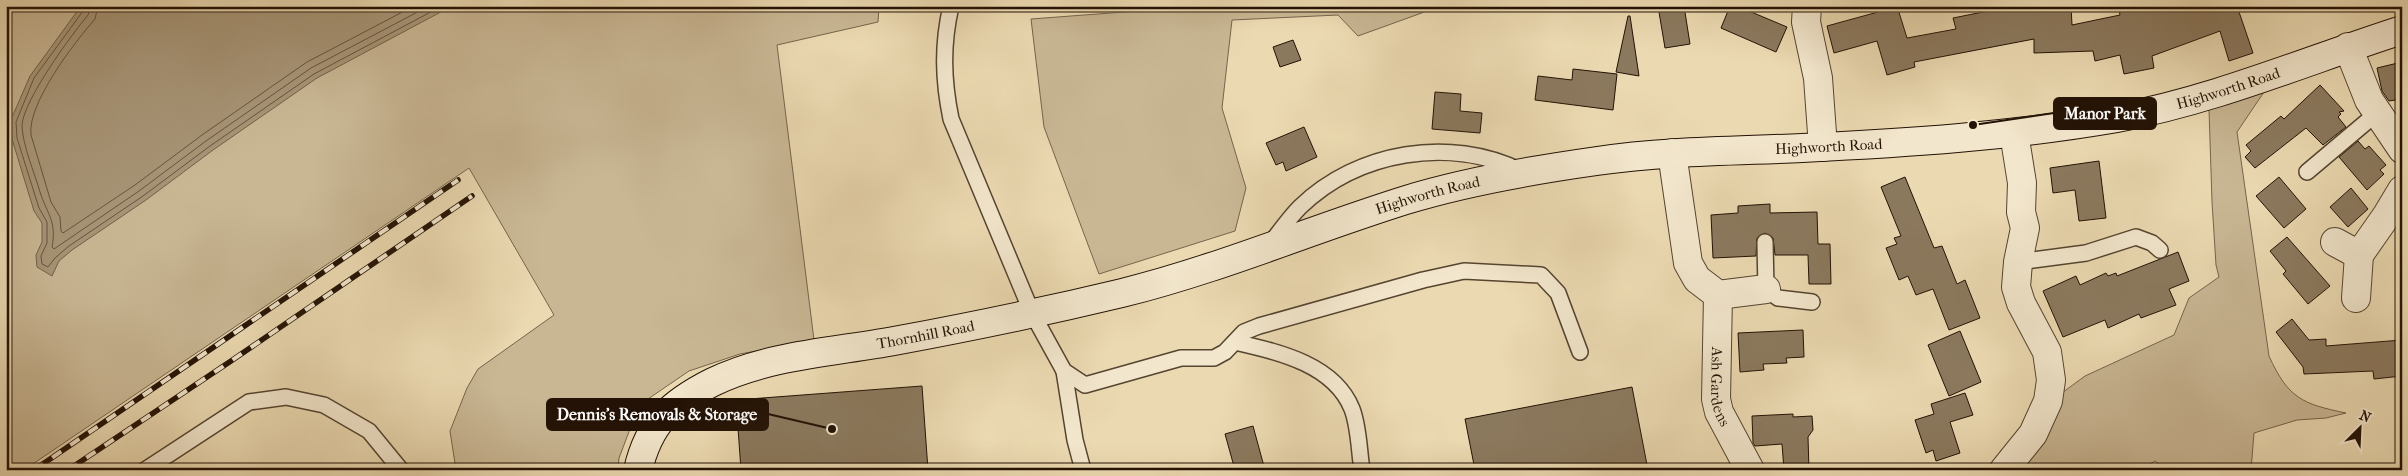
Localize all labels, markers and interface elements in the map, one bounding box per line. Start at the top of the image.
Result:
street label: Highworth Road [2174,63,2283,113]
callout: Manor Park [2054,98,2156,129]
text: Manor Park [2063,104,2146,123]
street label: Highworth Road [1775,135,1884,158]
street label: Highworth Road [1373,172,1482,218]
street label: Thornhill Road [875,317,977,353]
street label: Ash Gardens [1707,346,1734,430]
callout: Dennis's Removals & Storage [547,399,768,430]
north arrow [2336,404,2386,454]
text: Dennis's Removals & Storage [557,405,757,425]
text: N [2357,407,2374,427]

